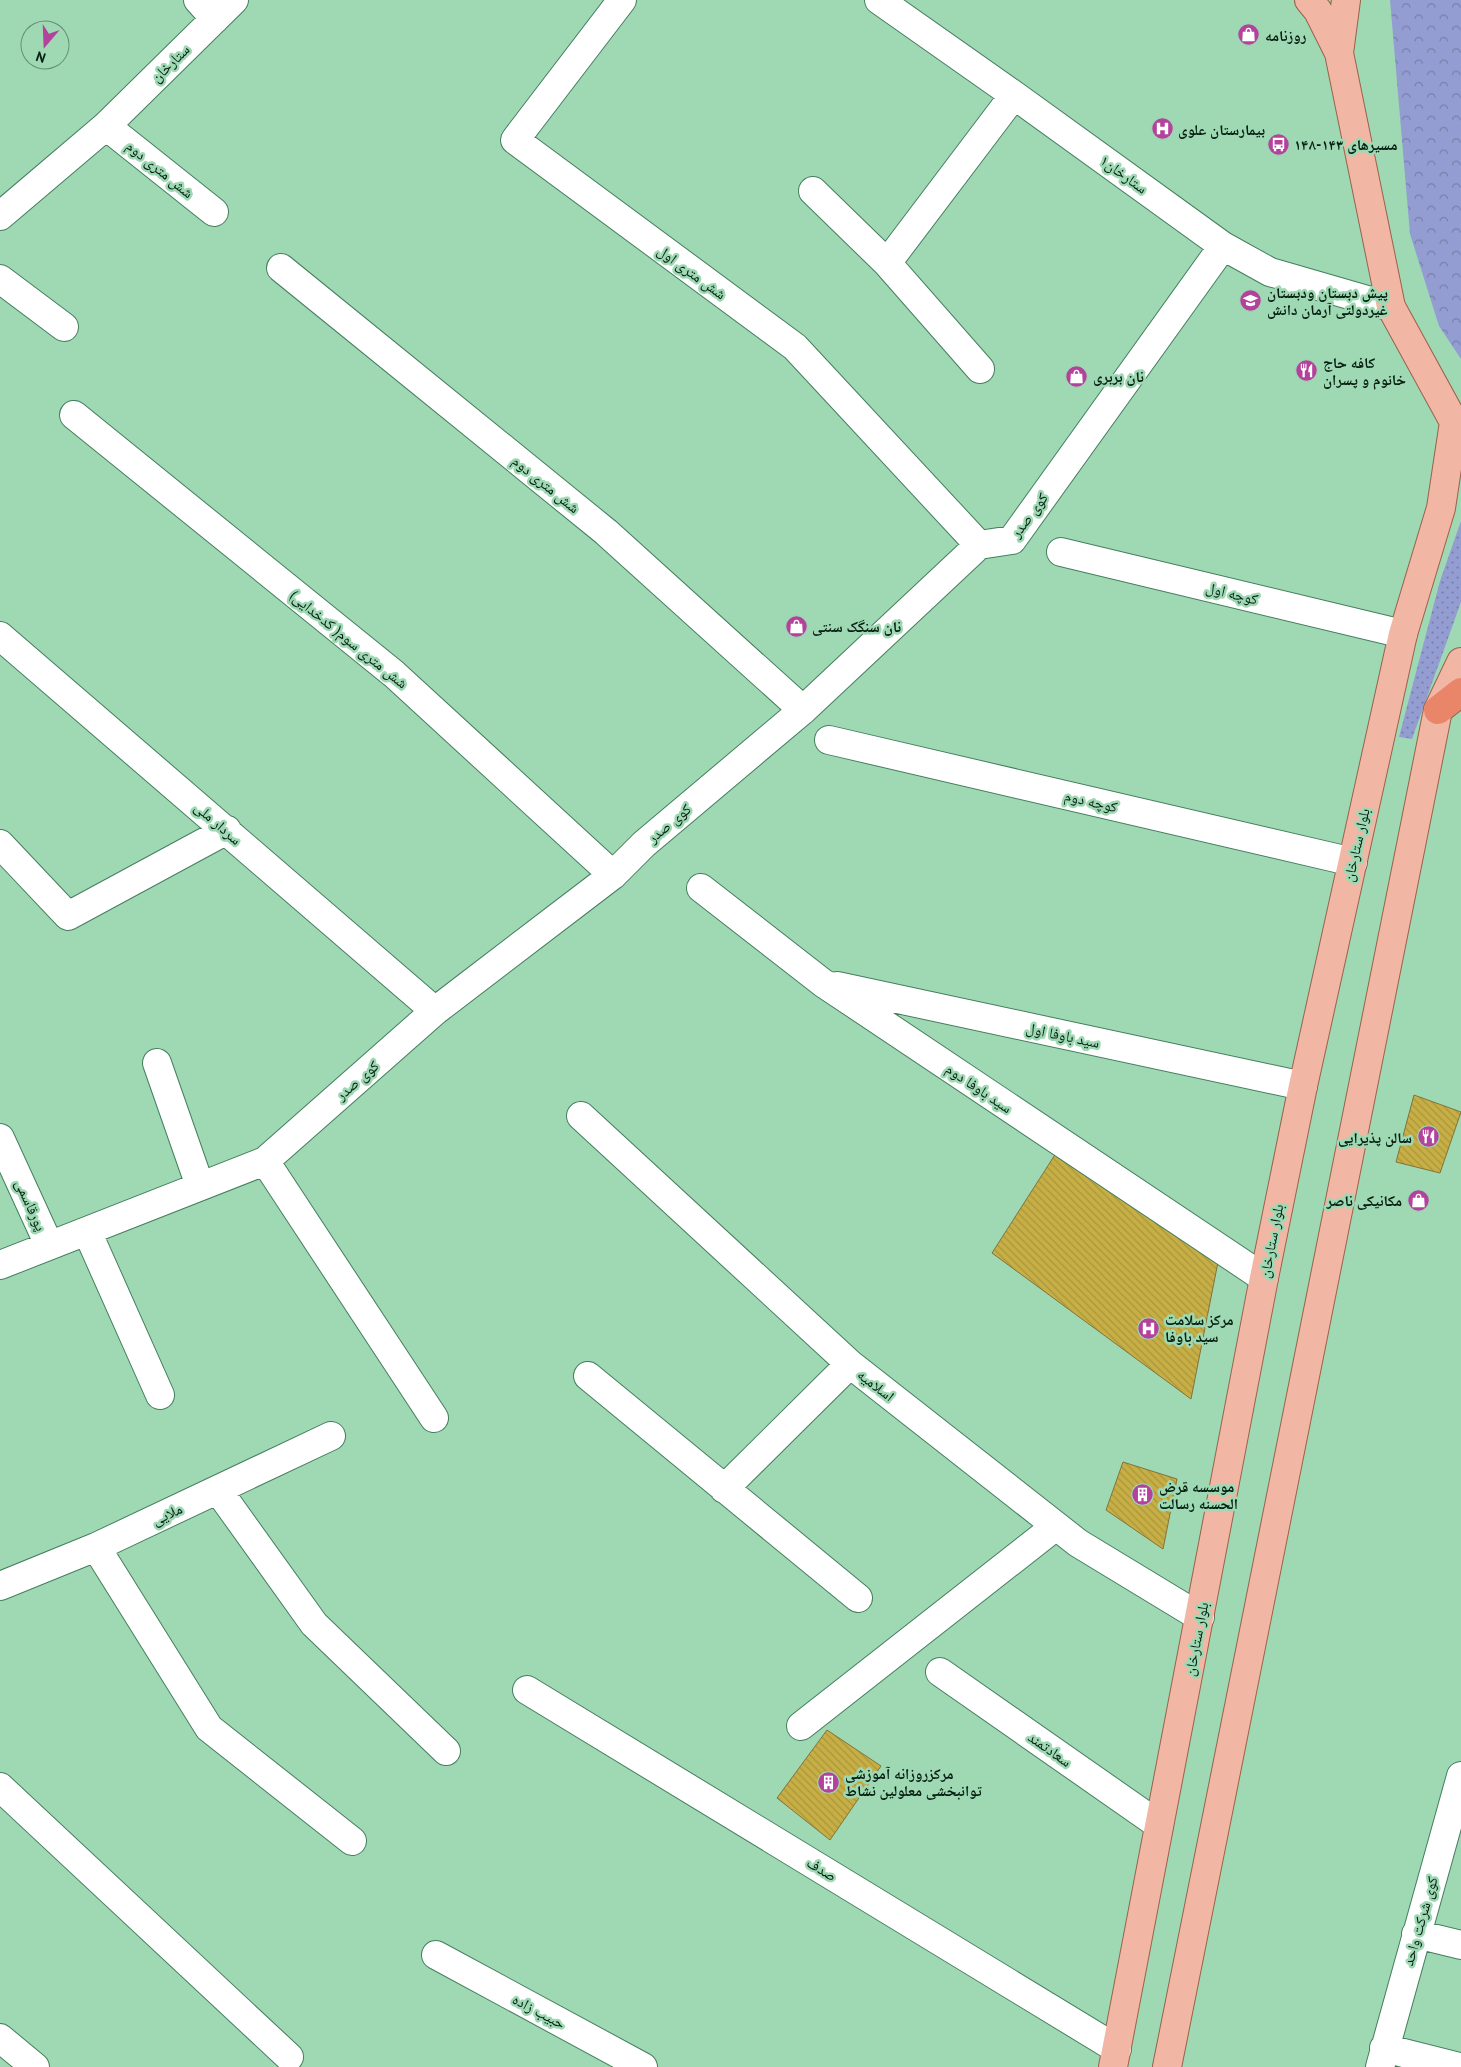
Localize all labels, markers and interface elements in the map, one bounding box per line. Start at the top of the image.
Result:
north arrow [20,20,70,70]
shop icon: روزنامه [1237,23,1261,47]
place label: روزنامه [1265,26,1307,45]
street label: ستارخان [147,40,194,87]
text: N [33,47,48,67]
hospital icon: بیمارستان علوی [1150,117,1174,141]
place label: بیمارستان علوی [1178,120,1265,139]
bus stop icon: مسیرهای ۱۴۳-۱۴۸ [1266,132,1290,156]
place label: مسیرهای ۱۴۳-۱۴۸ [1294,135,1398,154]
street label: شش متری دوم [122,136,198,203]
street label: ستارخان۱ [1096,151,1151,198]
street label: شش متری اول [653,241,730,304]
place label: پیش دبستان ودبستان غیردولتی آرمان دانش [1267,283,1388,319]
school or university icon: پیش دبستان ودبستان غیردولتی آرمان دانش [1239,289,1263,313]
place label: کافه حاج‌ خانوم‌ و پسران [1323,353,1406,390]
restaurant icon: کافه حاج‌ خانوم‌ و پسران [1295,359,1319,383]
shop icon: نان بربری [1065,364,1089,388]
place label: نان بربری [1093,367,1144,386]
street label: شش متری دوم [508,451,584,518]
street label: کوی صدر [1005,489,1053,543]
street label: کوچه اول [1204,577,1260,610]
street label: (کدخدایی )شش متری سوم [286,586,412,693]
shop icon: نان سنگک سنتی [784,614,808,638]
place label: نان سنگک سنتی [812,617,901,636]
street label: کوچه دوم [1062,786,1120,817]
street label: سردار ملی [190,797,246,849]
street label: کوی صدر [643,799,695,848]
street label: بلوار ستارخان [1338,806,1375,884]
street label: سید باوفا اول [1024,1018,1102,1053]
street label: کوی صدر [331,1056,383,1105]
street label: سید باوفا دوم [942,1059,1016,1118]
restaurant icon: سالن پذیرایی [1416,1125,1440,1149]
place label: سالن پذیرایی [1338,1128,1412,1147]
street label: پورقاسمی [10,1176,51,1234]
shop icon: مکانیکی ناصر [1406,1188,1430,1212]
place label: مکانیکی ناصر [1326,1191,1402,1210]
street label: بلوار ستارخان [1255,1202,1288,1280]
place label: مرکز سلامت سید باوفا [1165,1310,1234,1346]
hospital icon: مرکز سلامت سید باوفا [1137,1316,1161,1340]
street label: اسلامیه [854,1365,898,1405]
place label: موسسه قرض الحسنه رسالت [1159,1477,1238,1513]
building icon: موسسه قرض الحسنه رسالت [1131,1483,1155,1507]
street label: ملایی [149,1499,186,1530]
street label: بلوار ستارخان [1180,1600,1213,1678]
street label: سعادتمند [1025,1727,1076,1771]
place label: مرکزروزانه آموزشی توانبخشی معلولین نشاط [845,1764,982,1800]
building icon: مرکزروزانه آموزشی توانبخشی معلولین نشاط [817,1770,841,1794]
street label: صدف [804,1853,840,1885]
street label: کوی شرکت واحد [1398,1874,1443,1968]
street label: حبیب زاده [509,1989,569,2033]

